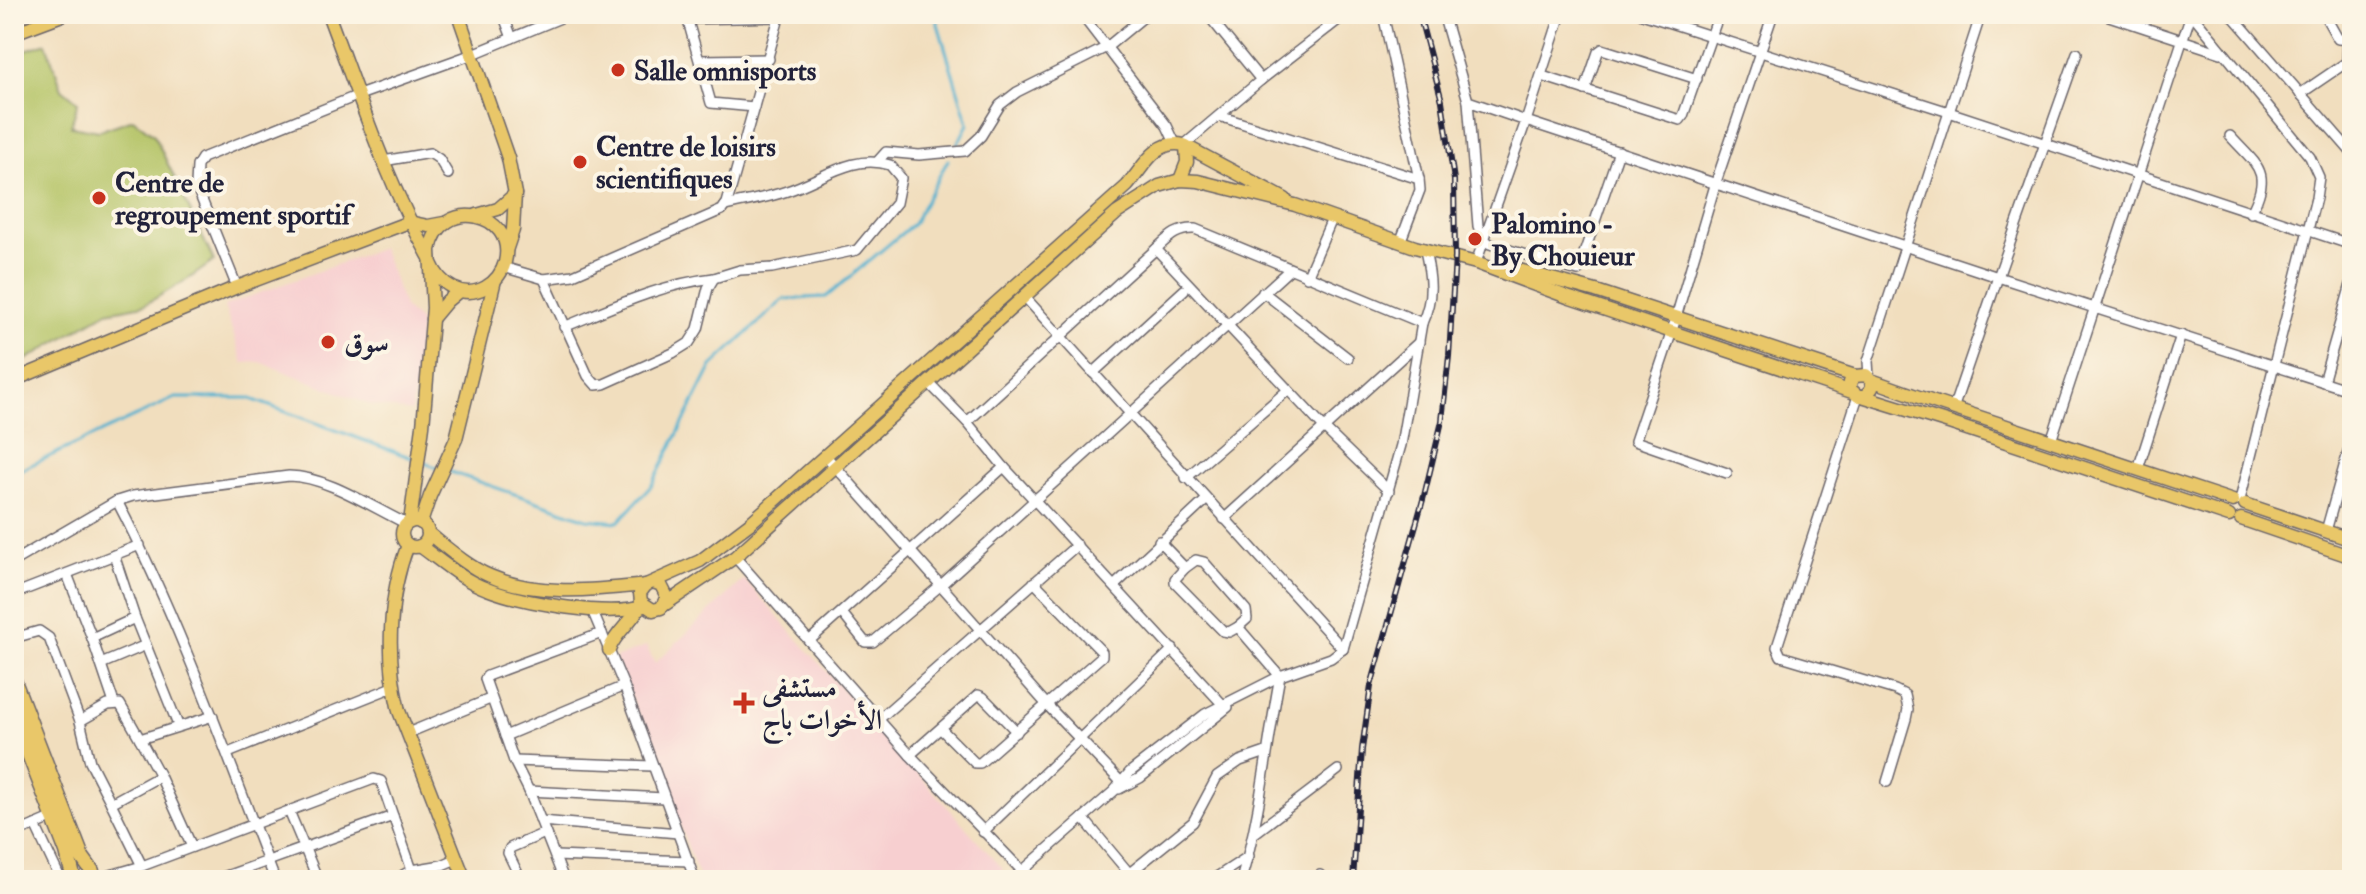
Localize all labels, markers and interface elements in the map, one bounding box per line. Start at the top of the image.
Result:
place label: Salle omnisports [634,54,817,89]
marker: Salle omnisports [609,61,627,79]
place label: Centre de loisirs scientifiques [596,130,776,197]
marker: Centre de loisirs scientifiques [571,153,589,171]
place label: Centre de regroupement sportif [115,166,356,233]
marker: Centre de regroupement sportif [90,189,108,207]
place label: Palomino - By Chouieur [1491,207,1635,274]
marker: Palomino - By Chouieur [1466,230,1484,248]
place label: سوق [344,326,389,361]
marker: سوق [319,333,337,351]
place label: مستشفى الأخوات باج [761,671,882,745]
marker: مستشفى الأخوات باج [733,692,755,714]

